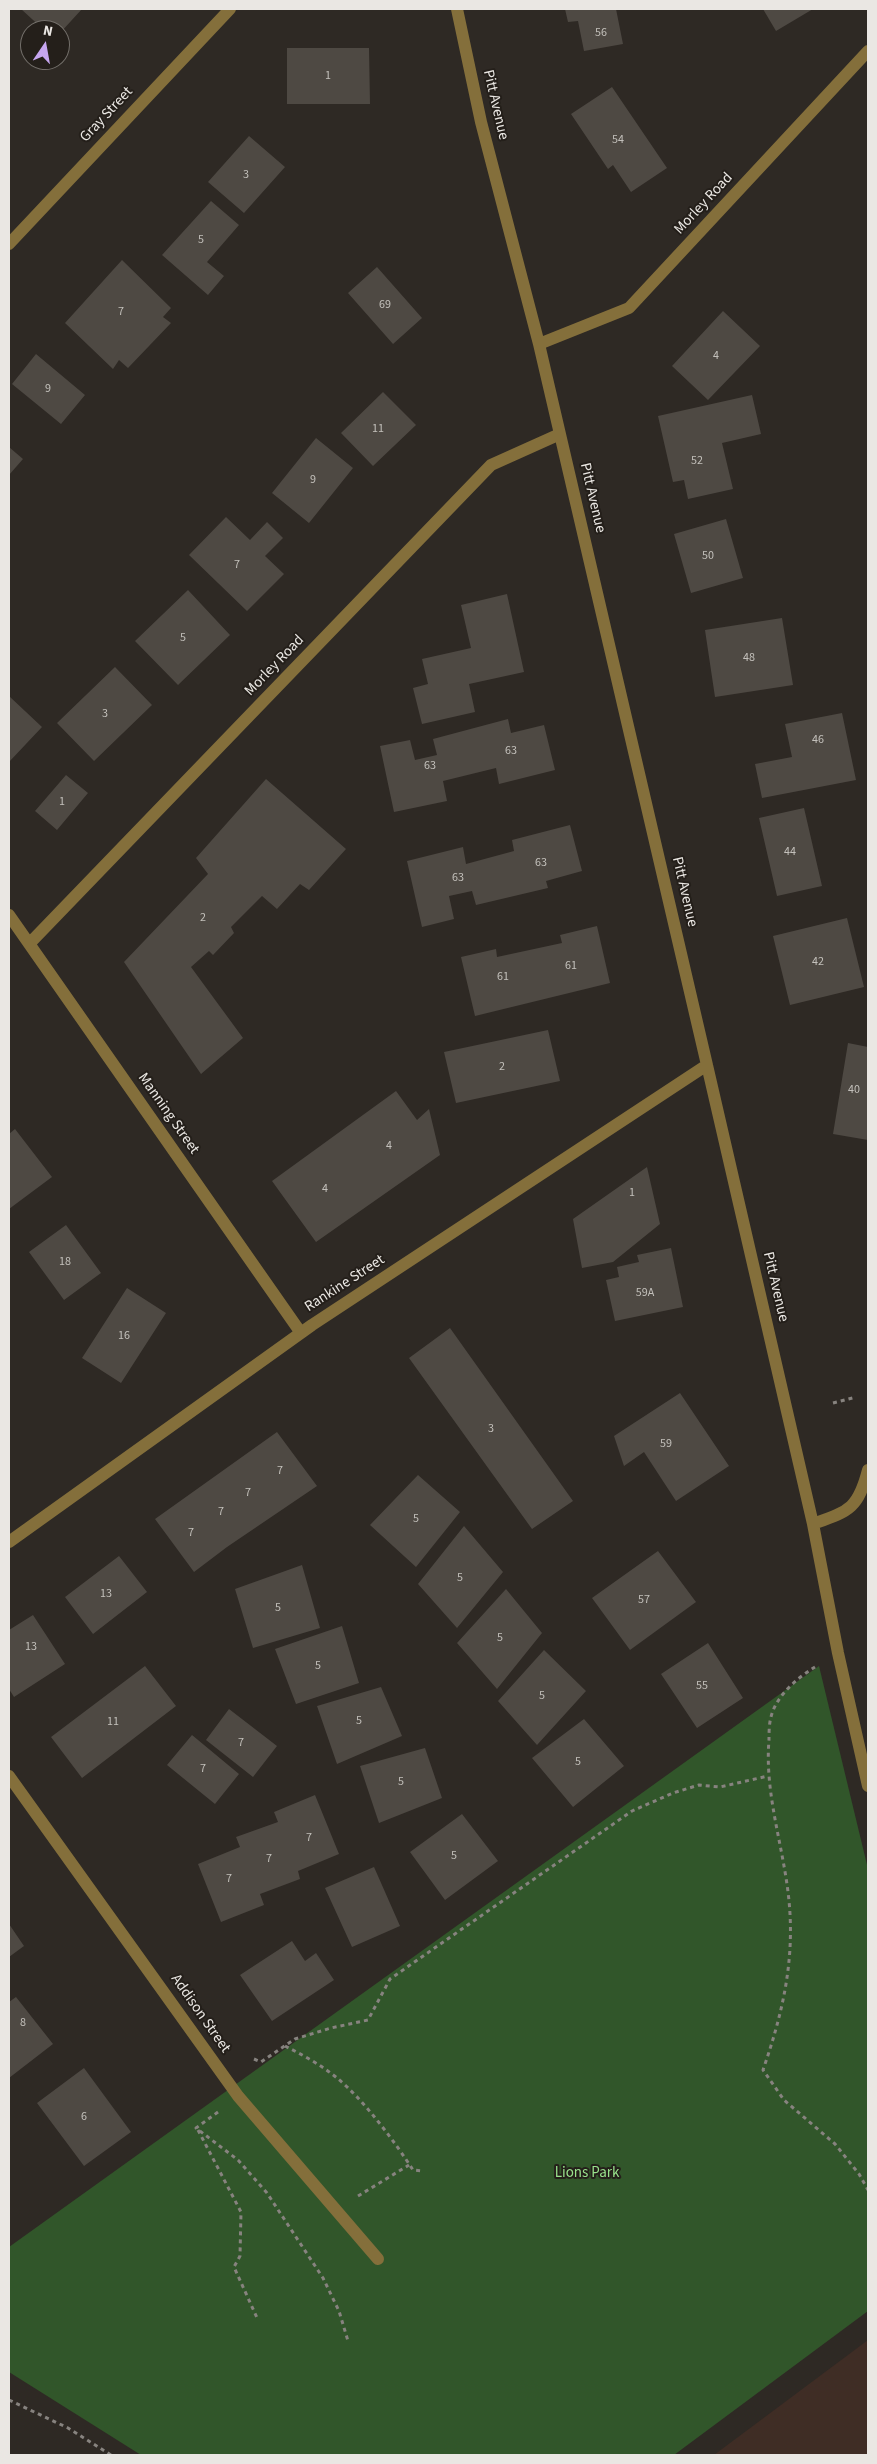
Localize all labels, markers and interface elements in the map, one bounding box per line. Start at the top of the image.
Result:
north arrow [20,20,70,70]
text: N [41,21,55,42]
house number: 56 [595,26,607,40]
street label: Pitt Avenue [478,68,512,142]
house number: 1 [325,69,331,83]
street label: Gray Street [77,84,137,146]
house number: 54 [612,133,624,147]
house number: 3 [243,168,249,182]
street label: Morley Road [671,169,737,239]
house number: 5 [198,233,204,247]
house number: 69 [379,298,391,312]
house number: 7 [118,305,124,319]
house number: 4 [713,349,719,363]
house number: 9 [45,382,51,396]
house number: 11 [372,422,384,436]
house number: 52 [691,454,703,468]
street label: Pitt Avenue [575,461,609,535]
house number: 9 [310,473,316,487]
house number: 50 [702,549,714,563]
house number: 7 [234,558,240,572]
house number: 5 [180,631,186,645]
street label: Morley Road [242,632,308,700]
house number: 48 [743,651,755,665]
house number: 3 [102,707,108,721]
house number: 46 [812,733,824,747]
house number: 63 [505,744,517,758]
house number: 63 [424,759,436,773]
house number: 1 [59,795,65,809]
house number: 44 [784,845,796,859]
street label: Pitt Avenue [667,855,701,929]
house number: 63 [535,856,547,870]
house number: 63 [452,871,464,885]
house number: 2 [200,911,206,925]
house number: 42 [812,955,824,969]
house number: 61 [565,959,577,973]
house number: 61 [497,970,509,984]
house number: 2 [499,1060,505,1074]
street label: Manning Street [133,1070,203,1158]
house number: 40 [848,1083,860,1097]
house number: 4 [386,1139,392,1153]
house number: 4 [322,1182,328,1196]
house number: 1 [629,1186,635,1200]
street label: Pitt Avenue [758,1250,792,1324]
street label: Rankine Street [302,1252,388,1316]
house number: 18 [59,1255,71,1269]
house number: 59A [636,1286,654,1300]
house number: 16 [118,1329,130,1343]
house number: 3 [488,1422,494,1436]
house number: 59 [660,1437,672,1451]
house number: 7 [277,1464,283,1478]
house number: 7 [245,1486,251,1500]
house number: 7 [218,1505,224,1519]
house number: 5 [413,1512,419,1526]
house number: 7 [188,1526,194,1540]
house number: 5 [457,1571,463,1585]
house number: 13 [100,1587,112,1601]
house number: 57 [638,1593,650,1607]
house number: 5 [275,1601,281,1615]
house number: 5 [497,1631,503,1645]
house number: 13 [25,1640,37,1654]
house number: 5 [315,1659,321,1673]
house number: 55 [696,1679,708,1693]
house number: 5 [539,1689,545,1703]
house number: 5 [356,1714,362,1728]
house number: 11 [107,1715,119,1729]
house number: 7 [238,1736,244,1750]
house number: 5 [575,1755,581,1769]
house number: 7 [200,1762,206,1776]
house number: 5 [398,1775,404,1789]
house number: 7 [306,1831,312,1845]
house number: 5 [451,1849,457,1863]
house number: 7 [266,1852,272,1866]
house number: 7 [226,1872,232,1886]
street label: Addison Street [166,1971,234,2057]
house number: 8 [20,2016,26,2030]
house number: 6 [81,2110,87,2124]
park label: Lions Park [555,2165,619,2183]

